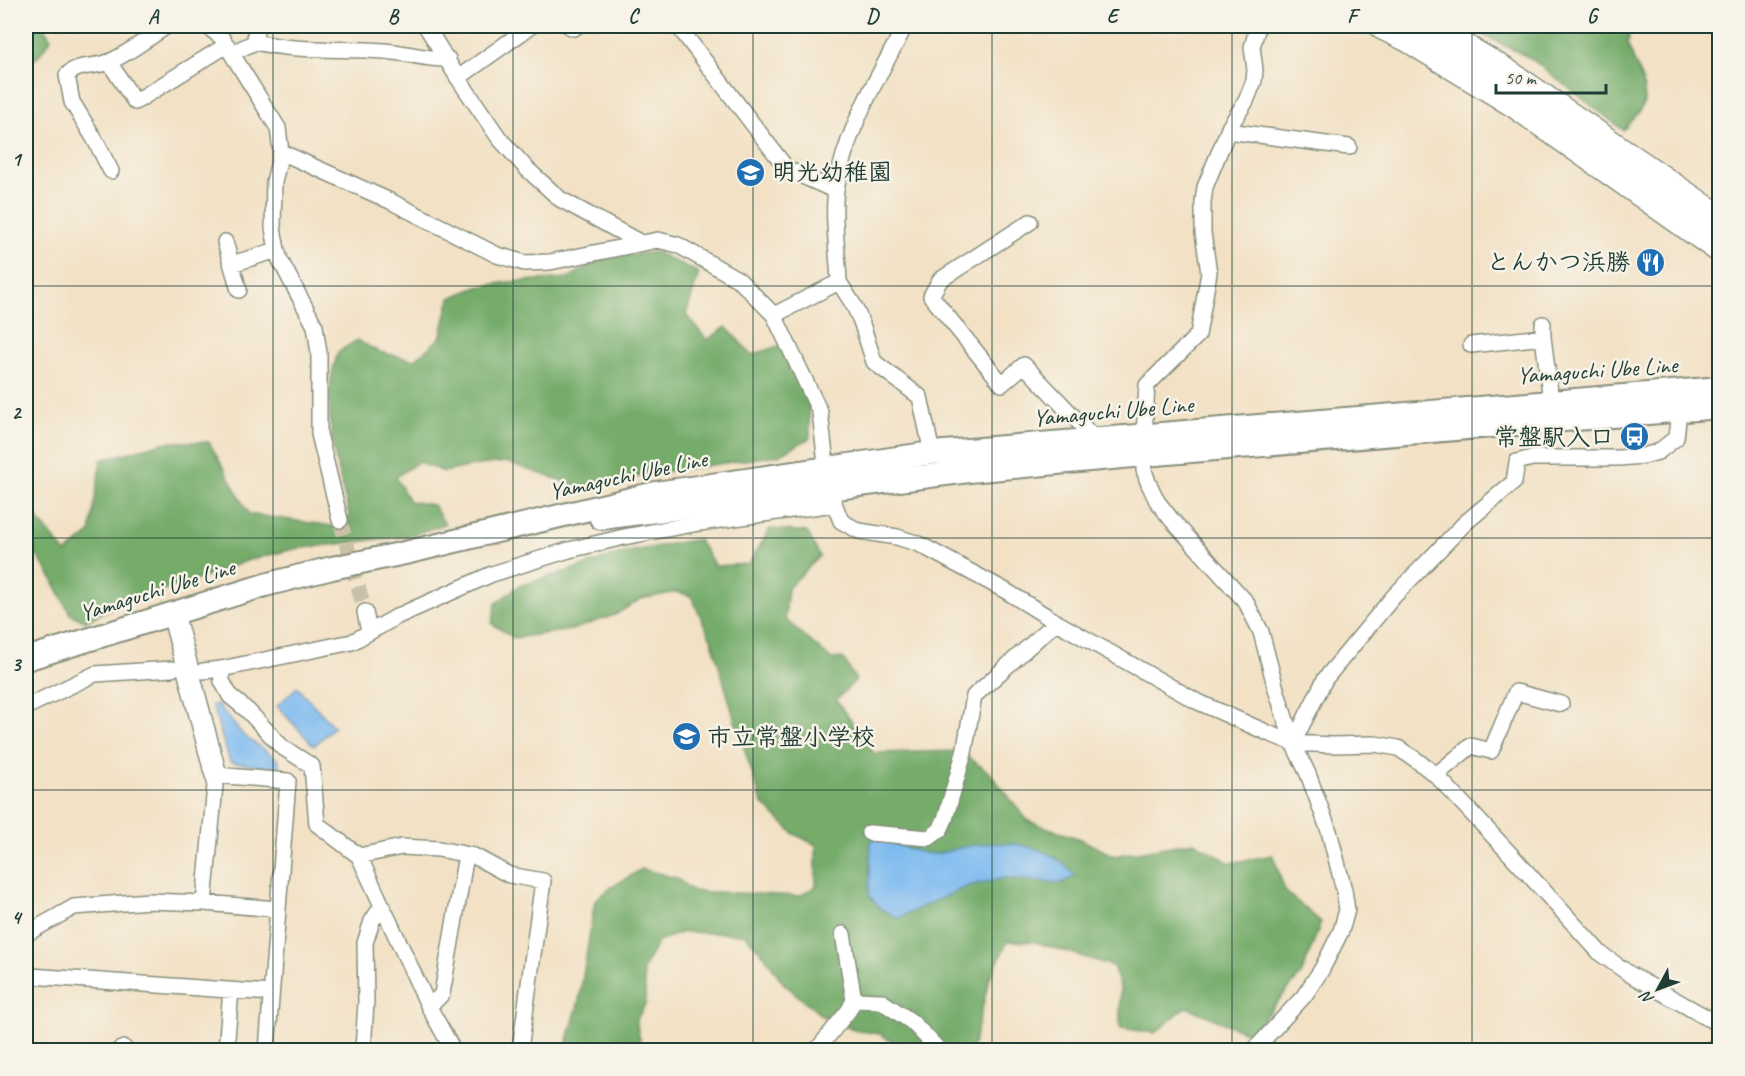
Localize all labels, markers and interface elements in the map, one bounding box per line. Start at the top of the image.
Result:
text: A [148,4,160,29]
text: B [388,4,400,29]
text: C [628,4,640,29]
text: D [866,4,880,29]
text: E [1107,4,1121,29]
text: F [1347,4,1361,29]
text: G [1587,4,1600,29]
scale bar [1496,57,1606,95]
text: 50 m [1505,67,1538,89]
text: 1 [12,147,23,172]
school or university icon: 明光幼稚園 [735,156,767,188]
place label: 明光幼稚園 [772,157,892,187]
restaurant icon: とんかつ浜勝 [1635,246,1667,278]
place label: とんかつ浜勝 [1486,247,1630,277]
street label: Yamaguchi Ube Line [1516,349,1680,391]
street label: Yamaguchi Ube Line [1032,389,1197,433]
text: 2 [12,400,23,425]
bus stop icon: 常盤駅入口 [1619,421,1651,453]
place label: 常盤駅入口 [1494,422,1614,452]
street label: Yamaguchi Ube Line [546,443,712,506]
street label: Yamaguchi Ube Line [76,552,240,628]
text: 3 [12,652,23,677]
school or university icon: 市立常盤小学校 [670,721,702,753]
place label: 市立常盤小学校 [707,722,875,752]
text: 4 [12,905,24,930]
north arrow [1628,959,1688,1019]
text: N [1635,986,1658,1008]

